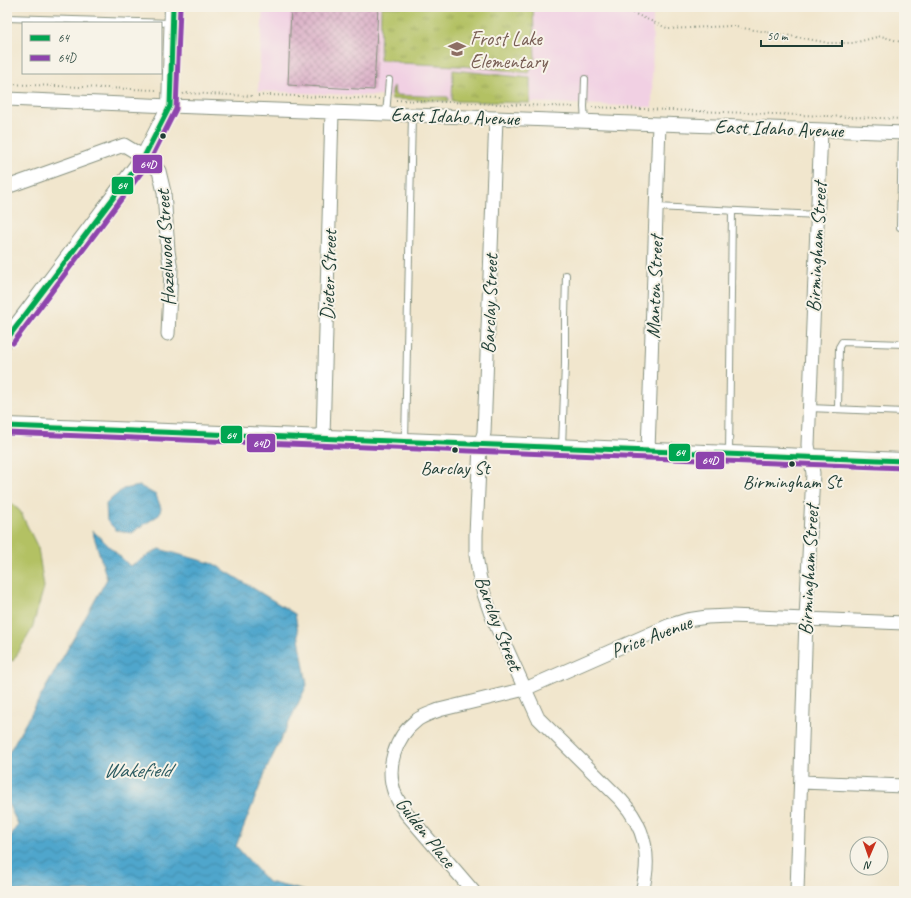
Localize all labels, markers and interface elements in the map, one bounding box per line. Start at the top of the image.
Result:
legend [22,22,162,74]
scale bar [761,22,842,48]
place label: Frost Lake Elementary [470,26,549,74]
text: 50 m [767,28,789,44]
text: 64 [58,30,70,46]
school or university icon: Frost Lake Elementary [447,39,467,59]
text: 64D [58,50,77,66]
street label: East Idaho Avenue [390,102,521,131]
street label: East Idaho Avenue [714,114,845,143]
unlabelled marker [158,131,168,141]
line badge: 64D [132,154,163,174]
text: 64D [140,157,158,171]
line badge: 64 [111,176,134,195]
text: 64 [117,178,129,192]
street label: Birmingham Street [801,178,833,313]
street label: Hazelwood Street [150,187,181,307]
street label: Dieter Street [314,227,343,321]
street label: Manton Street [640,232,669,339]
street label: Barclay Street [475,251,504,354]
line badge: 64 [220,425,243,444]
text: 64 [226,428,238,442]
line badge: 64D [246,433,276,453]
text: 64D [253,436,271,450]
line badge: 64 [668,443,691,462]
marker: Barclay St [450,445,460,455]
text: 64 [675,445,687,459]
line badge: 64D [695,451,725,470]
text: 64D [702,453,720,467]
place label: Barclay St [420,456,491,480]
marker: Birmingham St [787,459,797,469]
place label: Birmingham St [743,470,843,494]
street label: Birmingham Street [793,501,825,636]
street label: Barclay Street [469,572,529,676]
street label: Price Avenue [607,609,697,663]
water label: Wakefield [103,757,177,783]
street label: Gulden Place [390,792,462,874]
north arrow [849,836,889,876]
text: N [863,859,872,873]

